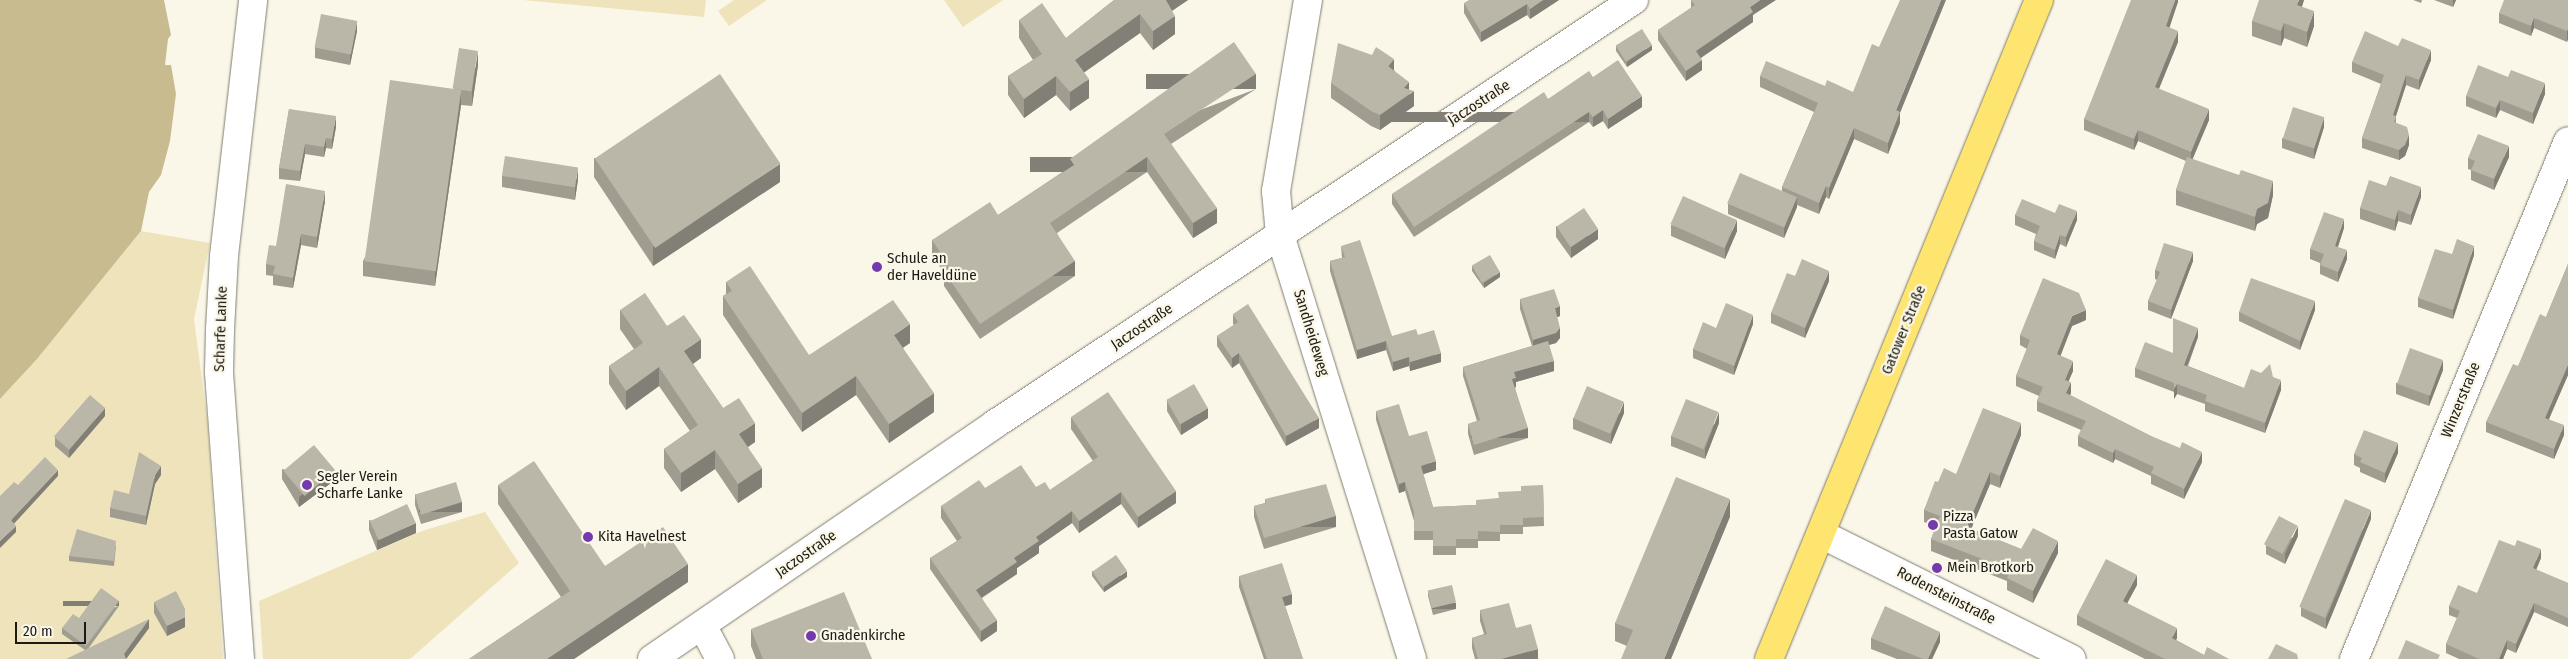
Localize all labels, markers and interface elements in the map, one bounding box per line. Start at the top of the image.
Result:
street label: Jaczostraße [1445,76,1513,130]
place label: Schule an der Haveldüne [887,249,977,284]
marker: Schule an der Haveldüne [871,261,883,273]
street label: Gatower Straße [1878,283,1930,377]
street label: Scharfe Lanke [211,286,231,372]
street label: Sandheideweg [1289,288,1333,378]
street label: Jaczostraße [1108,300,1176,354]
street label: Winzerstraße [2438,360,2484,440]
place label: Segler Verein Scharfe Lanke [317,467,403,502]
marker: Segler Verein Scharfe Lanke [301,479,313,491]
place label: Pizza Pasta Gatow [1943,507,2018,542]
marker: Pizza Pasta Gatow [1927,519,1939,531]
street label: Jaczostraße [772,526,840,582]
place label: Kita Havelnest [598,528,686,546]
marker: Kita Havelnest [582,531,594,543]
place label: Mein Brotkorb [1947,559,2034,577]
marker: Mein Brotkorb [1931,562,1943,574]
street label: Rodensteinstraße [1894,563,1998,629]
scale bar [18,612,89,644]
text: 20 m [23,622,53,640]
place label: Gnadenkirche [821,627,906,645]
marker: Gnadenkirche [805,630,817,642]

